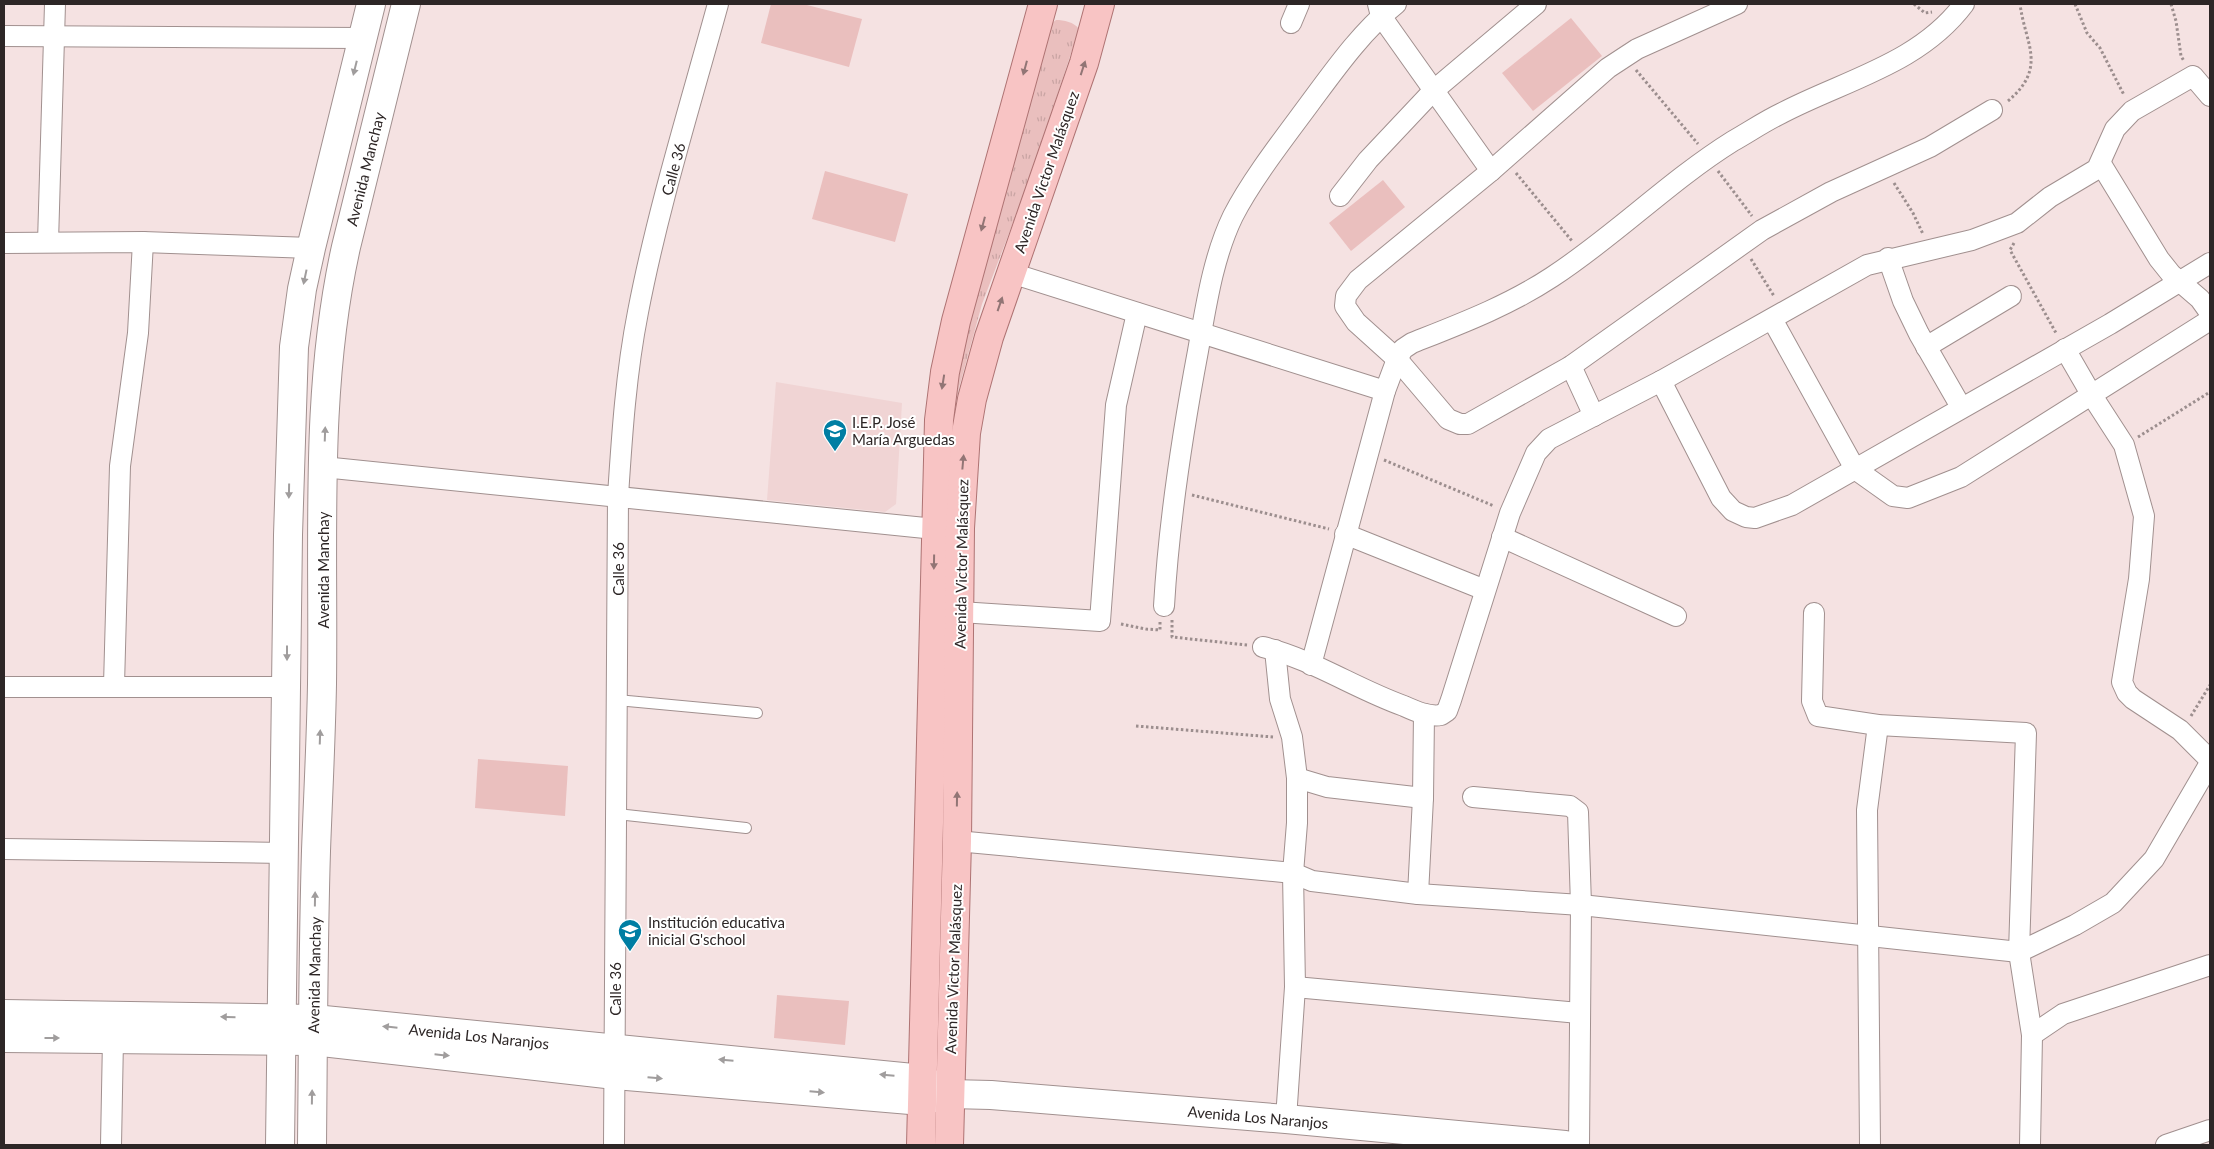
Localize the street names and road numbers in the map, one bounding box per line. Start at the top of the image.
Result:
street label: Avenida Victor Malásquez [1010,89,1082,255]
street label: Avenida Manchay [342,110,388,228]
street label: Calle 36 [657,140,689,197]
street label: Avenida Victor Malásquez [951,479,971,649]
street label: Avenida Manchay [314,511,332,628]
street label: Calle 36 [609,542,627,596]
street label: Avenida Victor Malásquez [941,884,965,1054]
street label: Avenida Manchay [304,916,324,1034]
street label: Calle 36 [606,962,624,1016]
street label: Avenida Los Naranjos [408,1020,550,1052]
street label: Avenida Los Naranjos [1187,1102,1329,1132]

